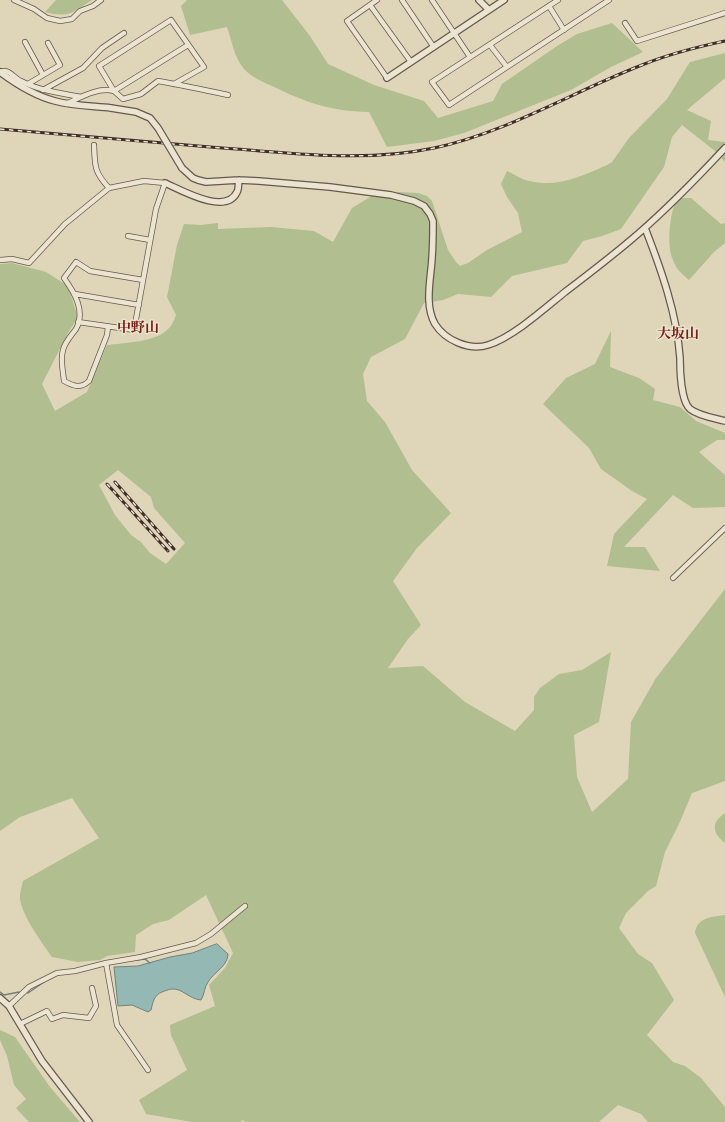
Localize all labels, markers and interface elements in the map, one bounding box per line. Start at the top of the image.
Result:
district label: 中野山 [117,321,159,337]
district label: 大坂山 [657,327,699,343]

